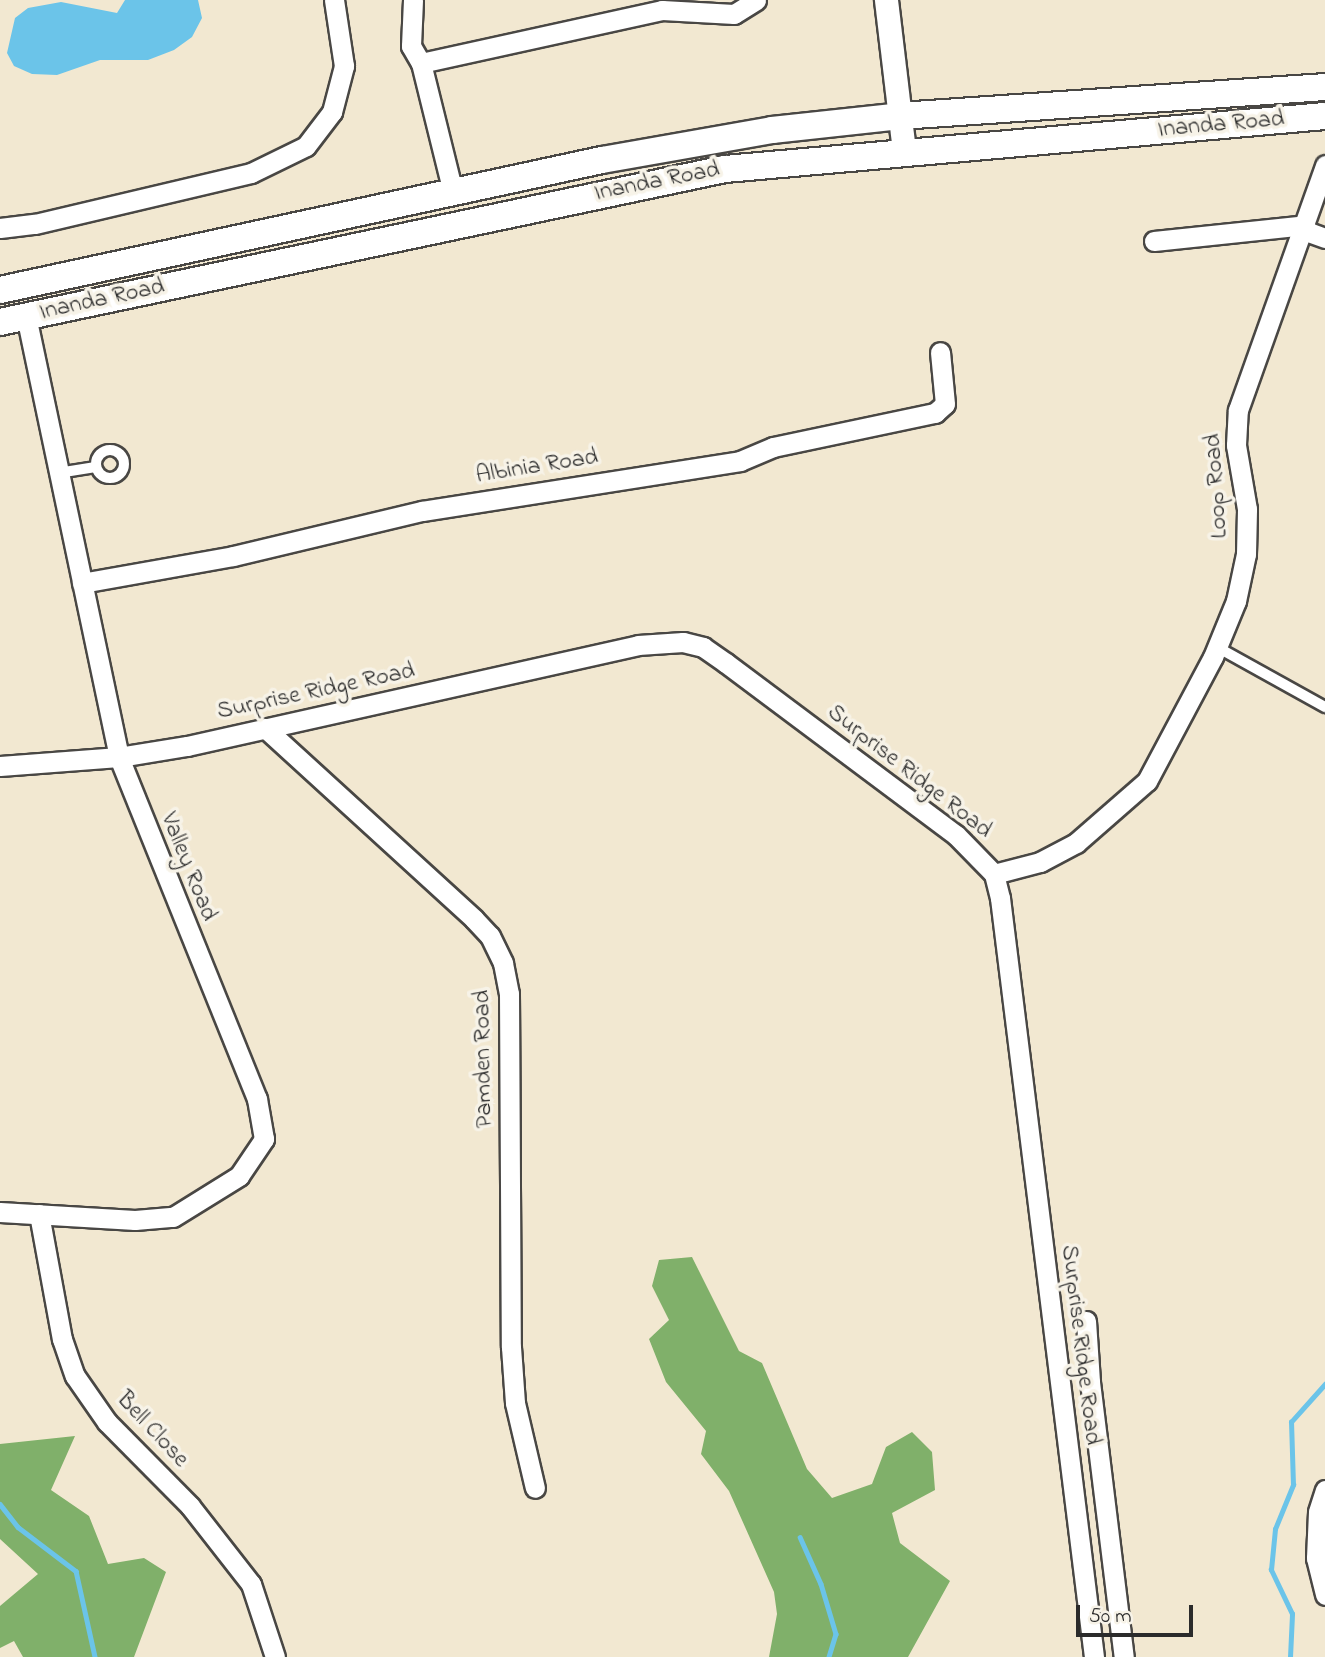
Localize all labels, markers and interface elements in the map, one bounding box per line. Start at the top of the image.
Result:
street label: Inanda Road [1157,105,1285,145]
street label: Inanda Road [592,156,722,208]
street label: Inanda Road [37,273,167,327]
street label: Loop Road [1199,433,1235,539]
street label: Albinia Road [474,443,600,491]
street label: Surprise Ridge Road [215,657,417,727]
street label: Surprise Ridge Road [821,699,997,845]
street label: Valley Road [153,808,223,926]
street label: Pamden Road [468,990,500,1128]
street label: Surprise Ridge Road [1053,1243,1107,1447]
street label: Bell Close [110,1386,194,1474]
scale bar [1080,1590,1197,1634]
text: 50 m [1089,1602,1132,1632]

